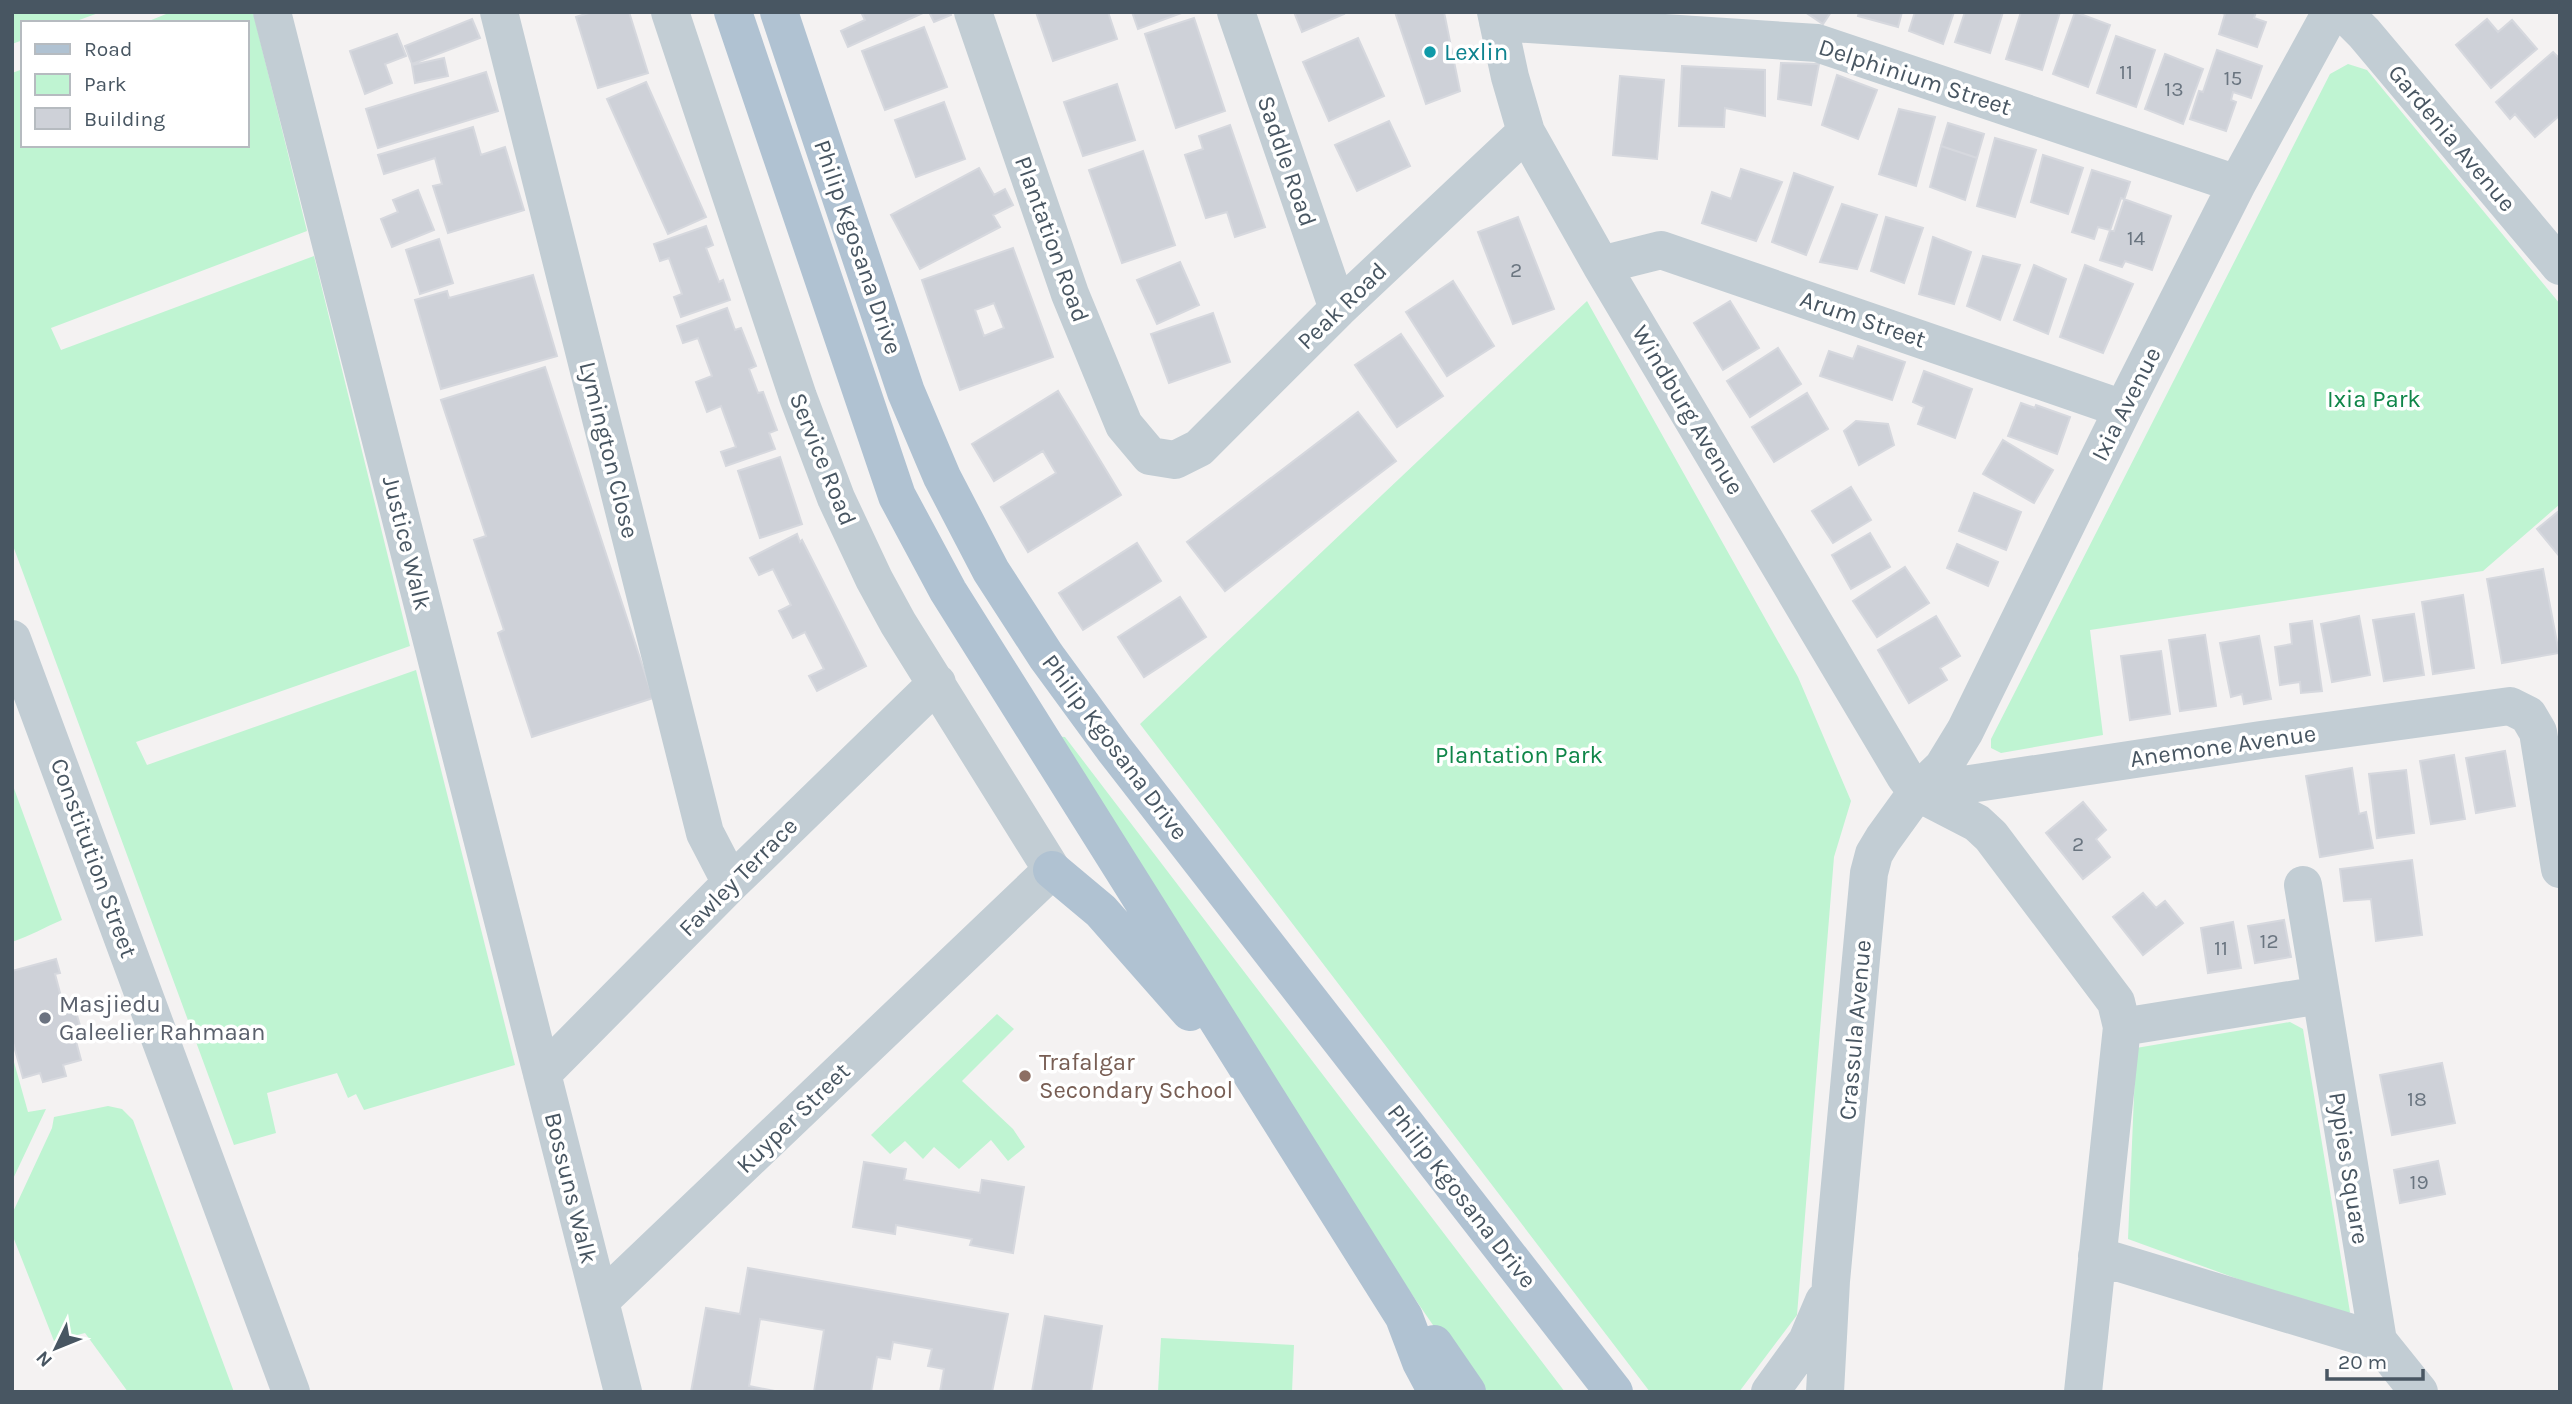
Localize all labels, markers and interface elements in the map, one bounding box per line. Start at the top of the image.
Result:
legend [21,21,248,147]
street label: Delphinium Street [1815,33,2015,121]
text: Road [84,37,132,61]
place label: Lexlin [1444,38,1508,66]
marker: Lexlin [1422,44,1438,60]
street label: Gardenia Avenue [2382,59,2522,217]
house number: 11 [2119,60,2133,84]
house number: 15 [2224,66,2242,90]
text: Park [84,72,127,96]
house number: 13 [2164,77,2184,101]
street label: Saddle Road [1252,92,1322,230]
text: Building [84,107,165,131]
street label: Philip Kgosana Drive [808,136,908,358]
street label: Plantation Road [1009,152,1095,326]
house number: 14 [2127,226,2146,250]
street label: Peak Road [1292,257,1392,355]
house number: 2 [1510,258,1522,282]
street label: Arum Street [1796,284,1930,354]
street label: Windburg Avenue [1626,320,1750,500]
street label: Ixia Avenue [2085,342,2167,466]
street label: Lymington Close [574,359,644,541]
park label: Ixia Park [2327,385,2421,413]
street label: Service Road [784,389,862,529]
street label: Justice Walk [377,473,437,613]
street label: Philip Kgosana Drive [1036,649,1194,845]
street label: Anemone Avenue [2128,719,2318,773]
park label: Plantation Park [1435,741,1603,769]
street label: Constitution Street [45,755,143,961]
street label: Fawley Terrace [673,812,803,942]
house number: 2 [2072,832,2084,856]
house number: 12 [2259,929,2279,953]
house number: 11 [2214,936,2228,960]
street label: Crassula Avenue [1833,939,1877,1121]
place label: Masjiedu Galeelier Rahmaan [59,990,265,1046]
marker: Masjiedu Galeelier Rahmaan [37,1010,53,1026]
place label: Trafalgar Secondary School [1039,1048,1233,1104]
street label: Kuyper Street [730,1057,856,1179]
marker: Trafalgar Secondary School [1017,1068,1033,1084]
house number: 18 [2407,1087,2427,1111]
street label: Pypies Square [2323,1090,2375,1246]
street label: Philip Kgosana Drive [1382,1099,1542,1293]
street label: Bossuns Walk [539,1110,603,1266]
house number: 19 [2409,1170,2429,1194]
north arrow [21,1313,91,1383]
scale bar [2327,1338,2423,1382]
text: N [32,1346,57,1371]
text: 20 m [2338,1350,2387,1374]

